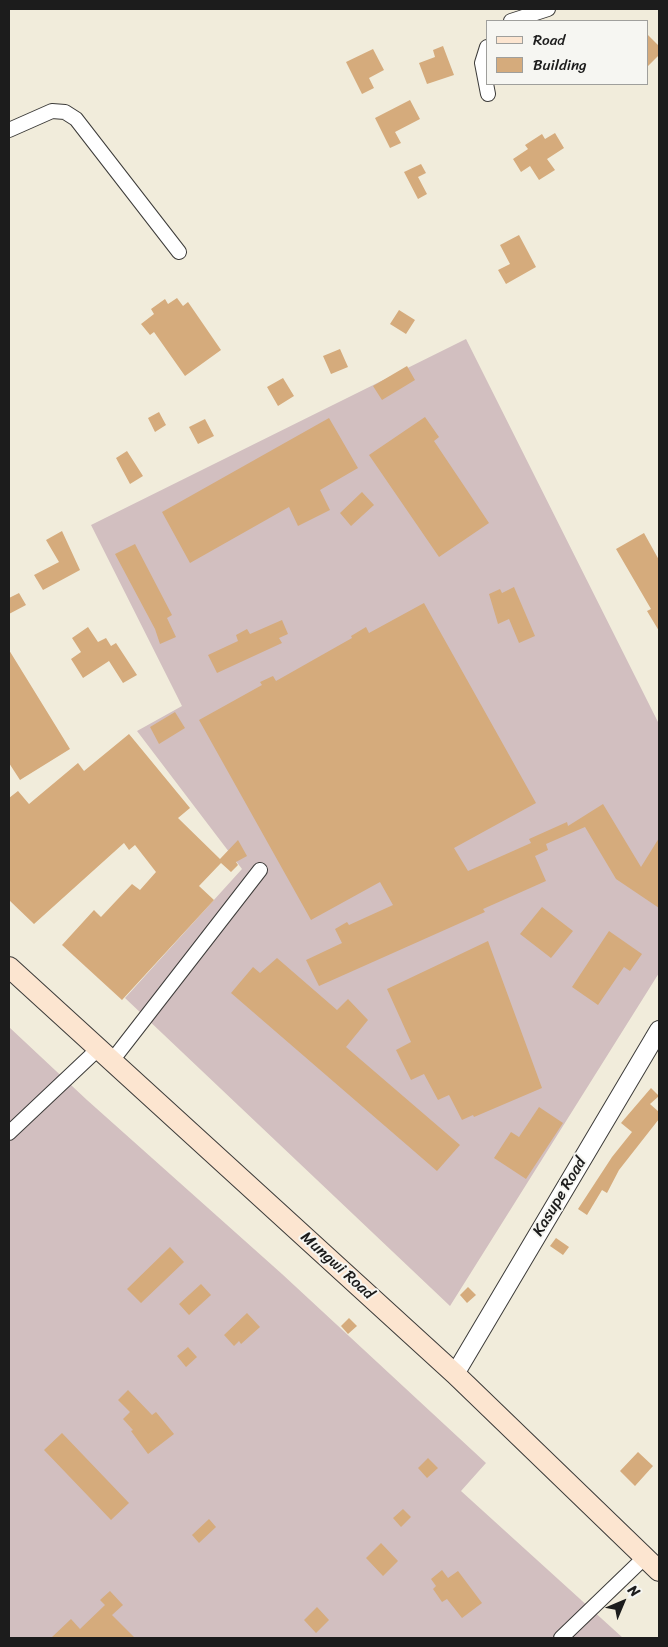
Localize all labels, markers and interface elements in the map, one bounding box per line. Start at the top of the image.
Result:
legend [486,20,648,85]
text: Road [533,27,565,53]
text: Building [533,52,587,78]
street label: Kasupe Road [529,1154,591,1240]
street label: Mungwi Road [296,1228,378,1304]
north arrow [598,1577,648,1627]
text: N [622,1579,646,1603]

